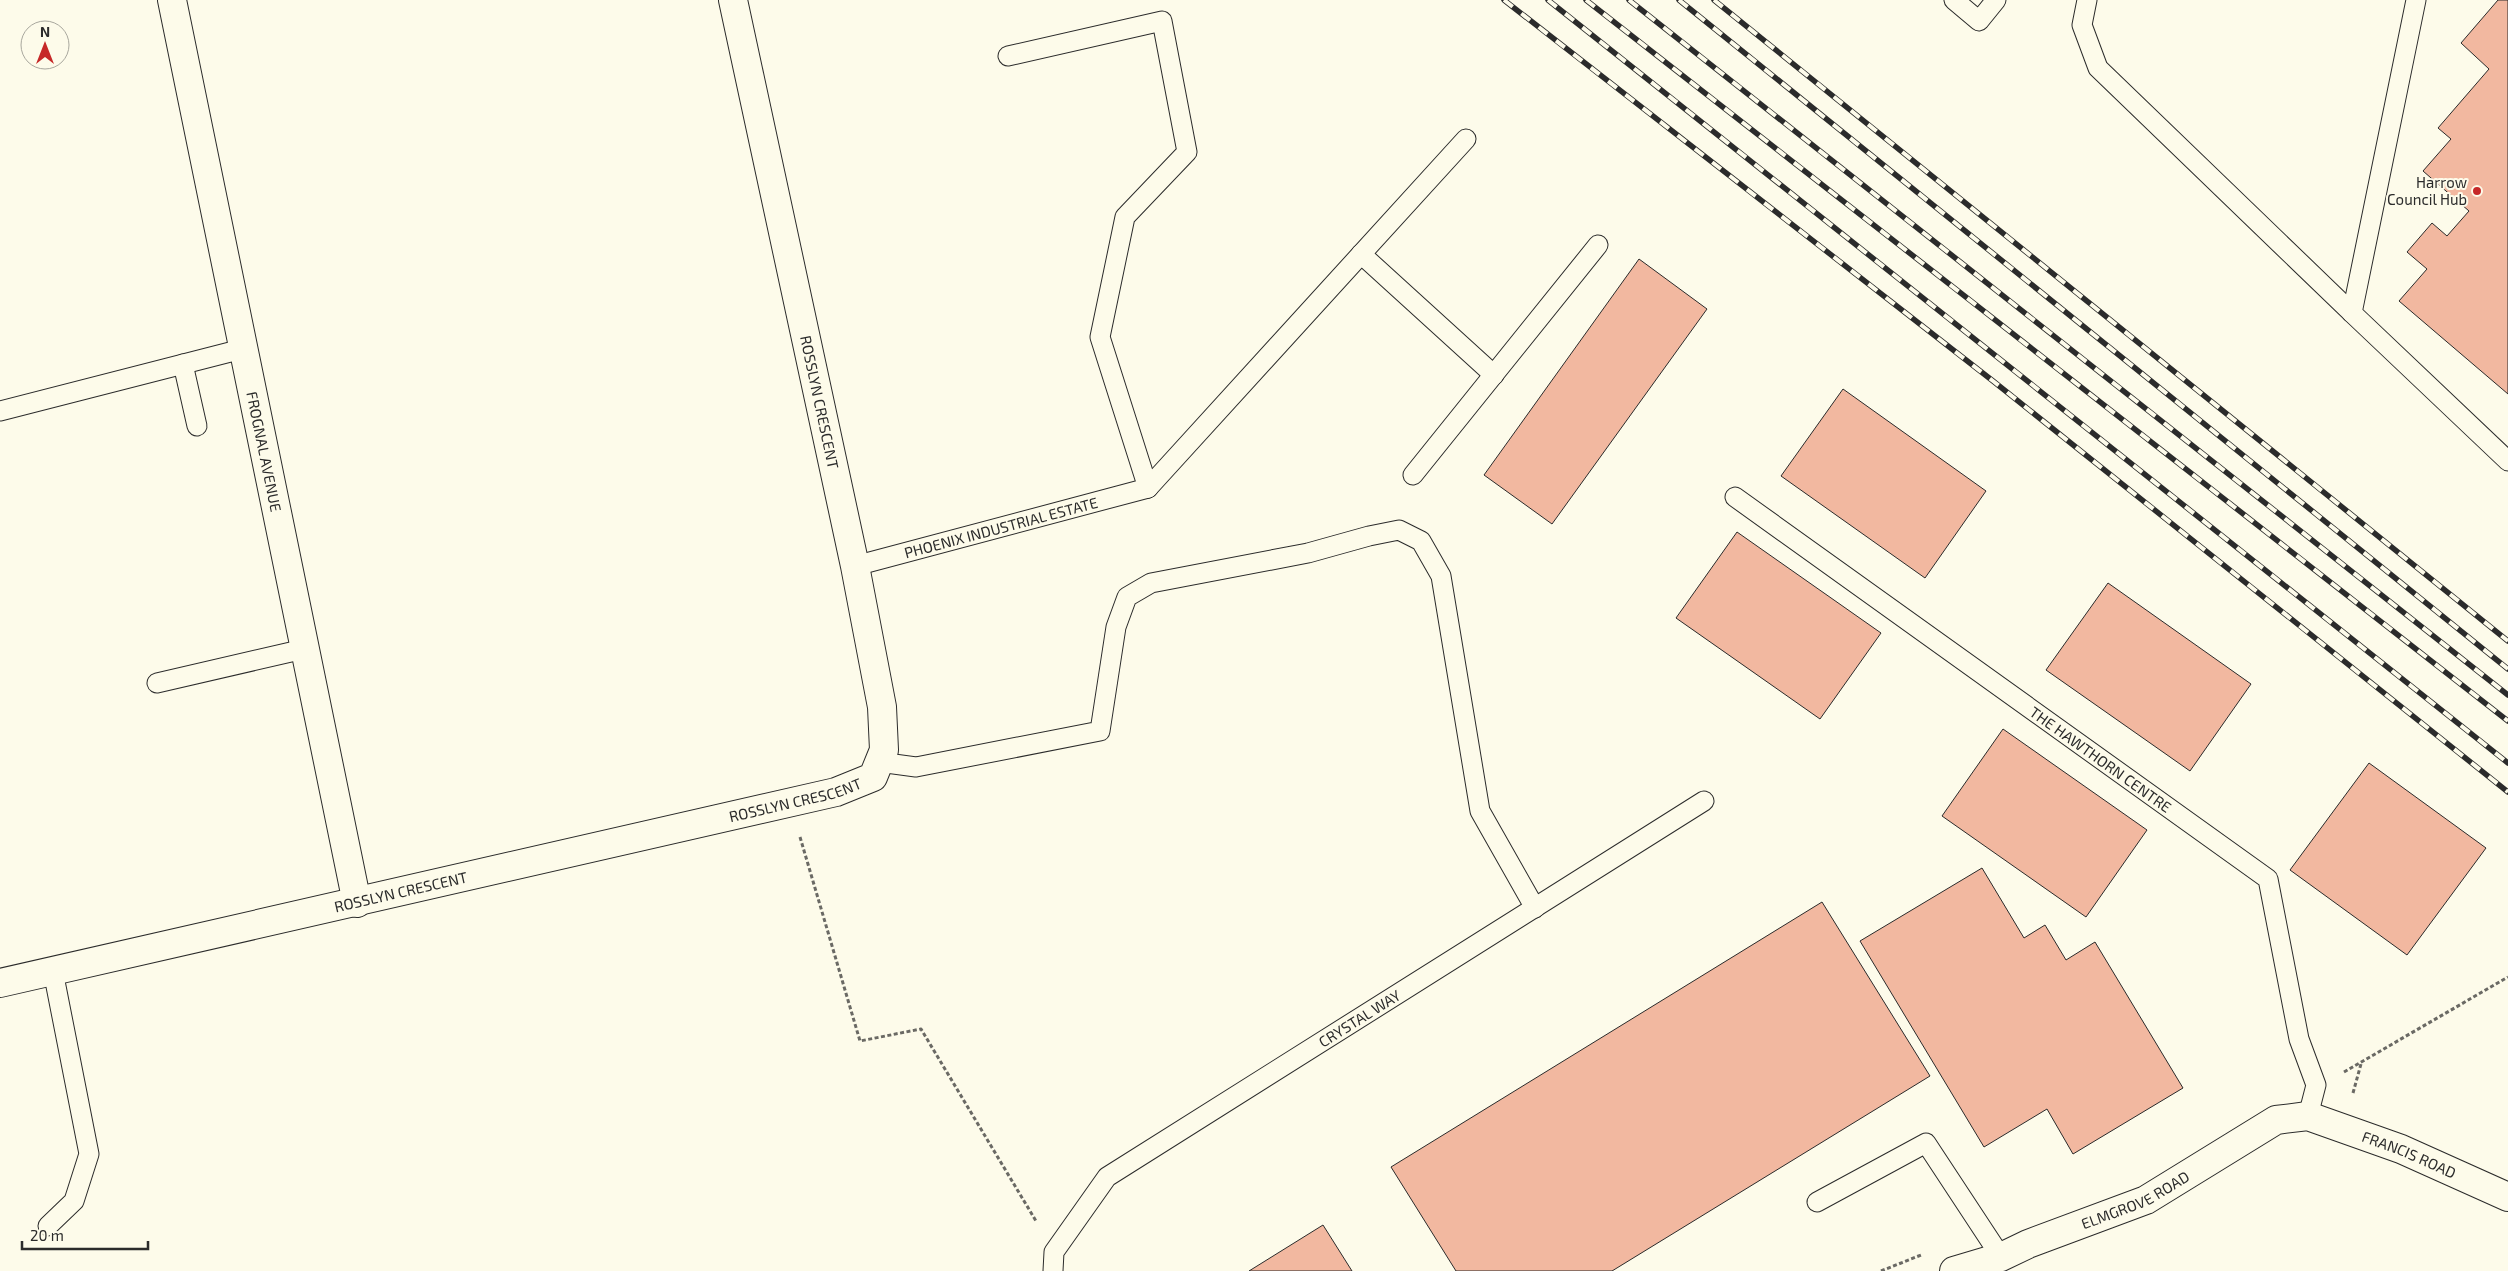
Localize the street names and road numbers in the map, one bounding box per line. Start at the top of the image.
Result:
street label: ROSSLYN CRESCENT [797,334,843,471]
street label: FROGNAL AVENUE [243,390,286,513]
street label: PHOENIX INDUSTRIAL ESTATE [902,493,1100,562]
street label: THE HAWTHORN CENTRE [2027,702,2175,816]
street label: ROSSLYN CRESCENT [727,774,864,825]
street label: ROSSLYN CRESCENT [332,867,469,915]
street label: CRYSTAL WAY [1315,985,1404,1051]
street label: FRANCIS ROAD [2360,1127,2459,1182]
street label: ELMGROVE ROAD [2079,1167,2192,1232]

